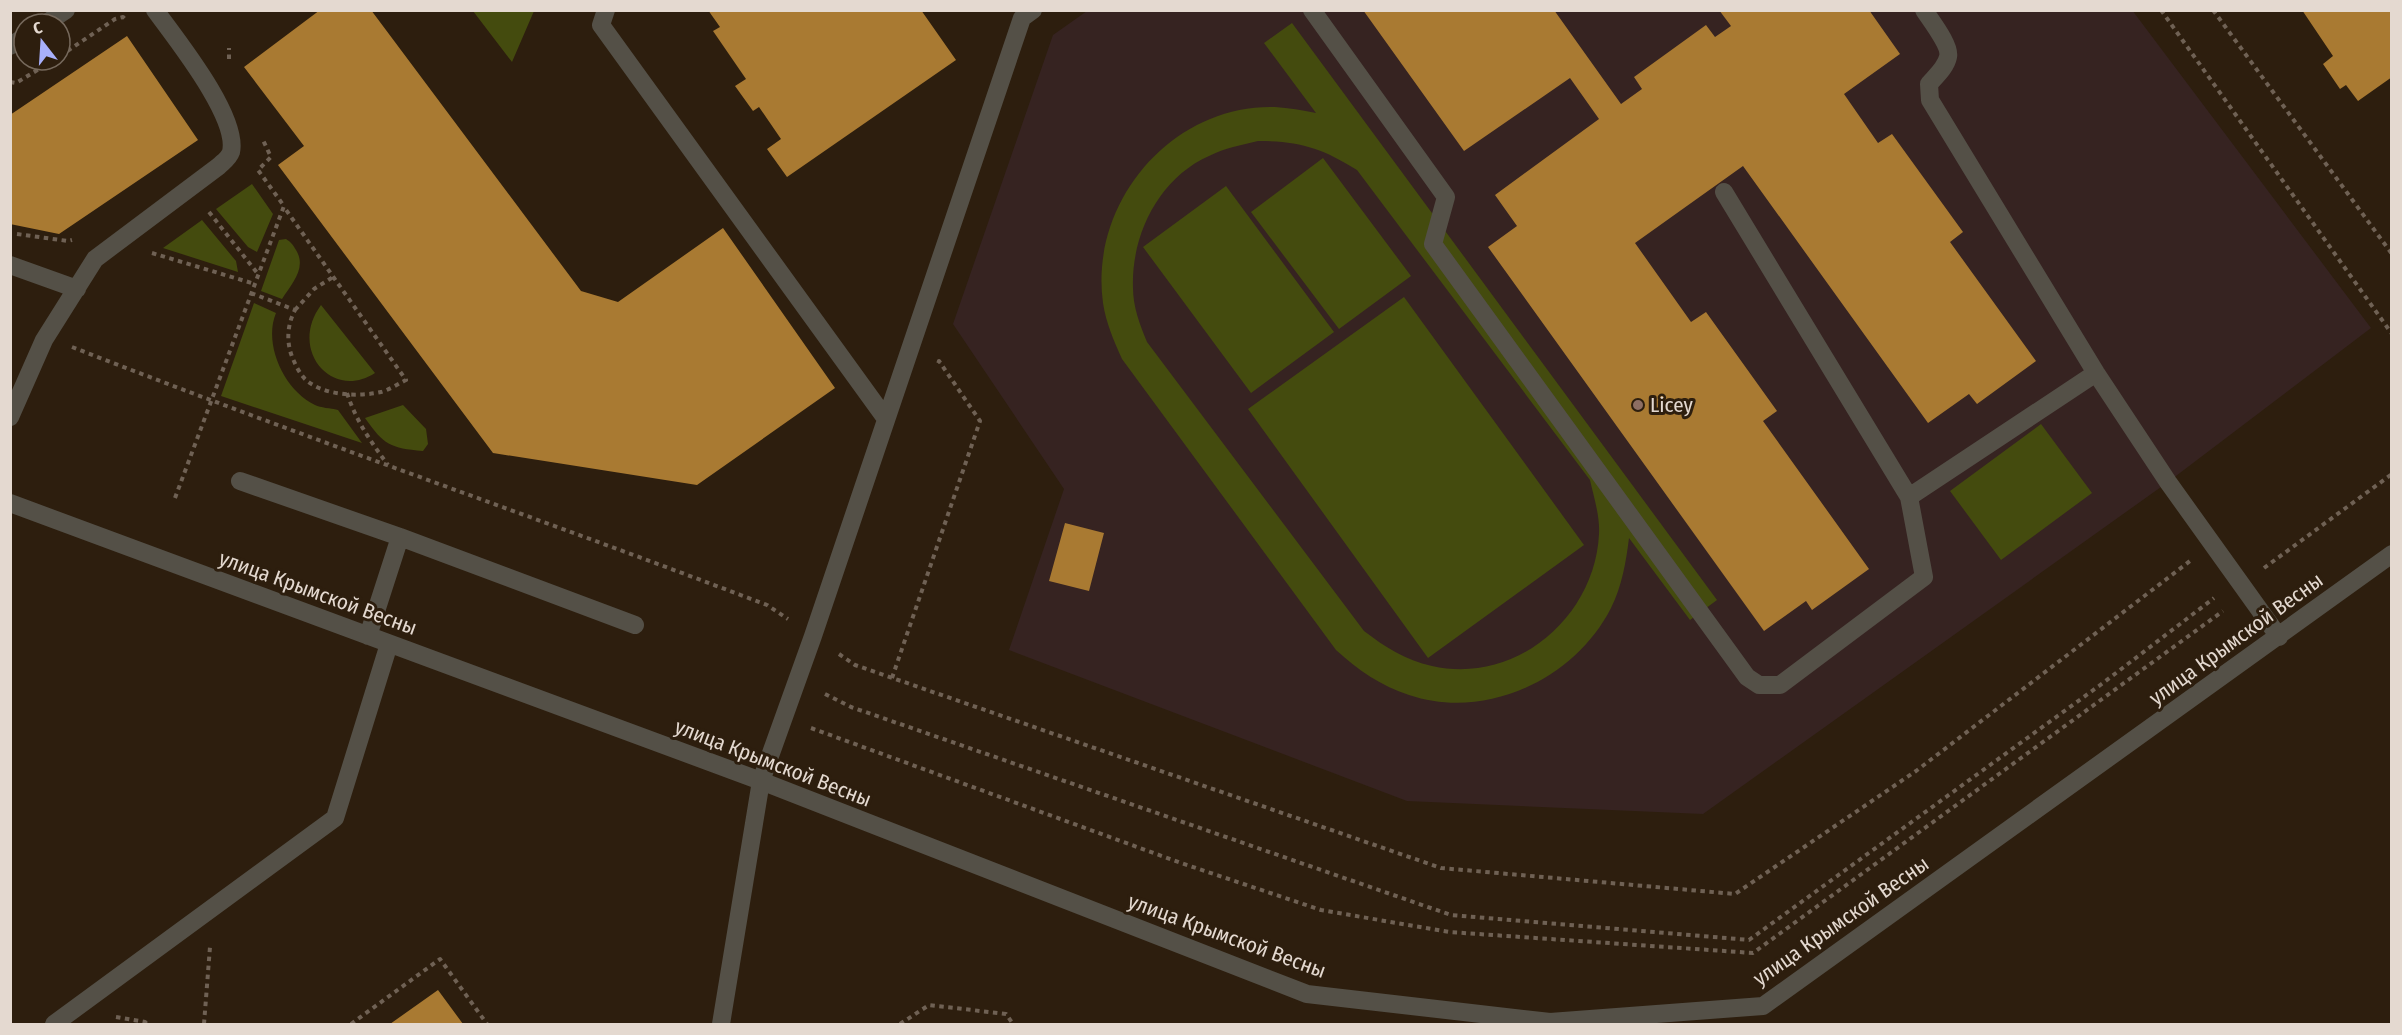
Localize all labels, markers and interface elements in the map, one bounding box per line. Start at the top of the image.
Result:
north arrow [12,12,72,72]
text: С [31,18,45,38]
place label: Licey [1650,392,1693,418]
marker: Licey [1631,398,1645,412]
street label: улица Крымской Весны [216,545,420,641]
street label: улица Крымской Весны [2144,567,2328,711]
street label: улица Крымской Весны [671,713,875,813]
street label: улица Крымской Весны [1748,851,1934,991]
street label: улица Крымской Весны [1125,888,1329,984]

